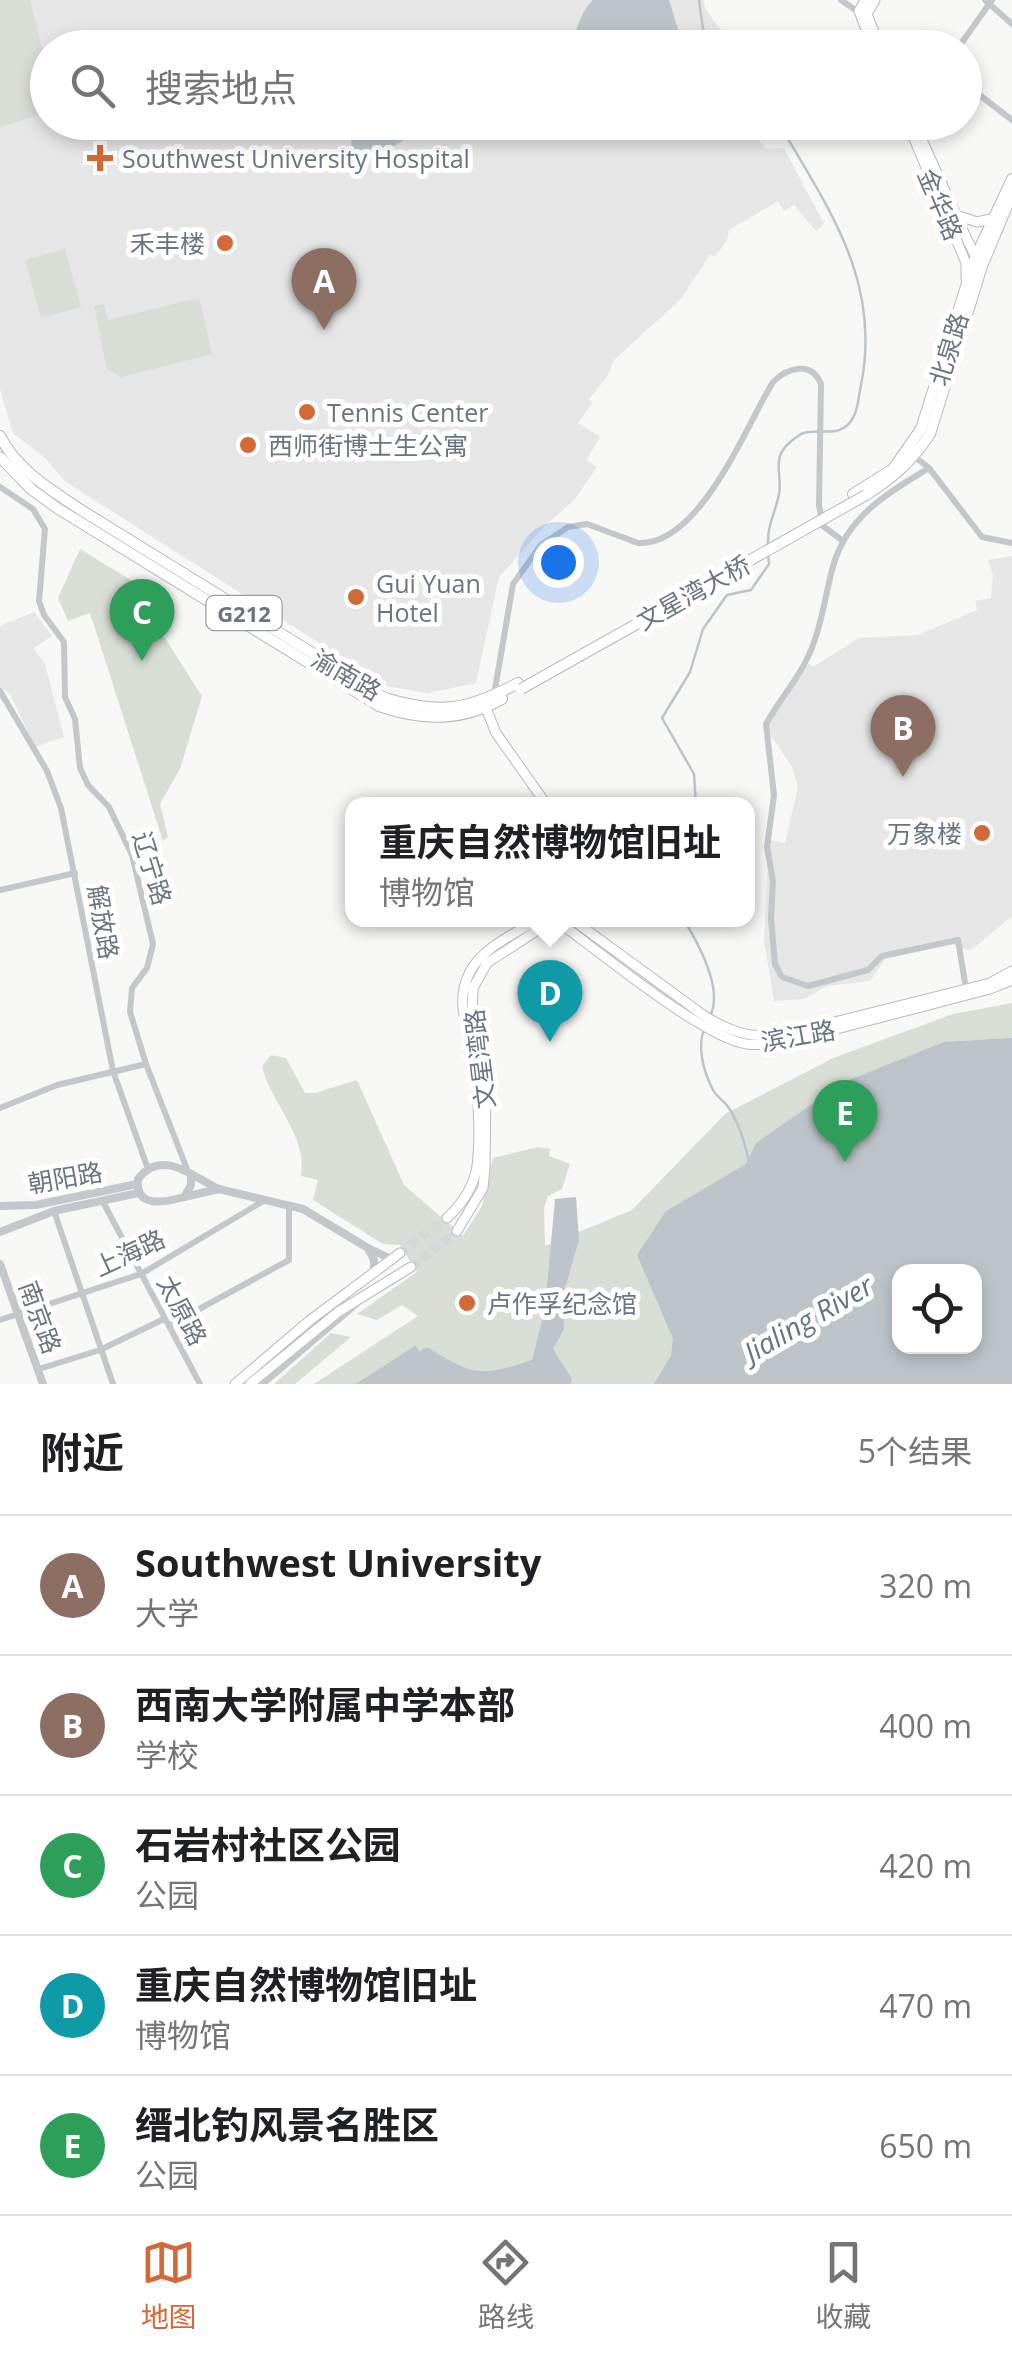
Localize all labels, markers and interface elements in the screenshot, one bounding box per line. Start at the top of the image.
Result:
search box [30,30,982,140]
icon: search [65,58,120,113]
text: 搜索地点 [145,61,297,113]
place label: Southwest University Hospital [122,141,470,175]
marker: Southwest University Hospital [87,145,113,171]
street label: 金华路 [911,163,971,245]
place label: 禾丰楼 [130,226,205,260]
marker: 禾丰楼 [214,232,236,254]
pin: A [292,248,356,330]
street label: 北泉路 [921,308,975,390]
place label: Tennis Center [327,395,488,429]
marker: Tennis Center [296,401,318,423]
place label: 西师街博士生公寓 [268,428,468,462]
marker: 西师街博士生公寓 [237,434,259,456]
your location [533,537,584,588]
street label: 文星湾大桥 [630,547,756,637]
place label: Gui Yuan Hotel [376,566,481,629]
pin: C [110,578,174,661]
marker: Gui Yuan Hotel [345,586,367,608]
road number: G212 [206,596,282,630]
street label: 渝南路 [306,641,388,707]
pin: B [870,694,936,777]
popup [345,797,755,927]
text: 重庆自然博物馆旧址 [379,815,721,867]
place label: 万象楼 [887,816,962,850]
marker: 万象楼 [971,822,993,844]
street label: 辽宁路 [126,827,180,909]
text: 博物馆 [379,870,475,913]
street label: 解放路 [81,882,127,962]
pin: D [518,960,582,1042]
street label: 文星湾路 [456,1007,502,1111]
street label: 滨江路 [758,1012,838,1058]
pin: E [812,1080,878,1162]
street label: 朝阳路 [25,1154,105,1200]
street label: 上海路 [88,1221,170,1283]
map controls [892,1264,982,1354]
button: locate [892,1264,982,1354]
water label: Jialing River [732,1265,880,1373]
street label: 太原路 [150,1269,216,1351]
street label: 南京路 [12,1276,70,1358]
place label: 卢作孚纪念馆 [487,1286,637,1320]
marker: 卢作孚纪念馆 [456,1292,478,1314]
text: 附近 [40,1423,124,1480]
text: 5个结果 [858,1429,972,1472]
text: Southwest University [135,1536,541,1588]
text: A [61,1564,84,1607]
text: 320 m [879,1564,972,1607]
text: 大学 [135,1591,199,1634]
text: 西南大学附属中学本部 [135,1678,515,1730]
text: B [62,1704,83,1747]
text: 400 m [879,1704,972,1747]
text: 学校 [135,1733,199,1776]
text: 石岩村社区公园 [135,1818,401,1870]
text: C [62,1844,83,1887]
text: 420 m [879,1844,972,1887]
text: 公园 [135,1873,199,1916]
text: 重庆自然博物馆旧址 [135,1958,477,2010]
text: D [61,1984,84,2027]
text: 470 m [879,1984,972,2027]
text: 博物馆 [135,2013,231,2056]
text: 缙北钓风景名胜区 [135,2098,439,2150]
text: E [64,2124,81,2167]
text: 650 m [879,2124,972,2167]
text: 公园 [135,2153,199,2196]
tab: 地图 [141,2235,197,2335]
tab: 路线 [478,2235,534,2335]
tab: 收藏 [815,2235,871,2335]

